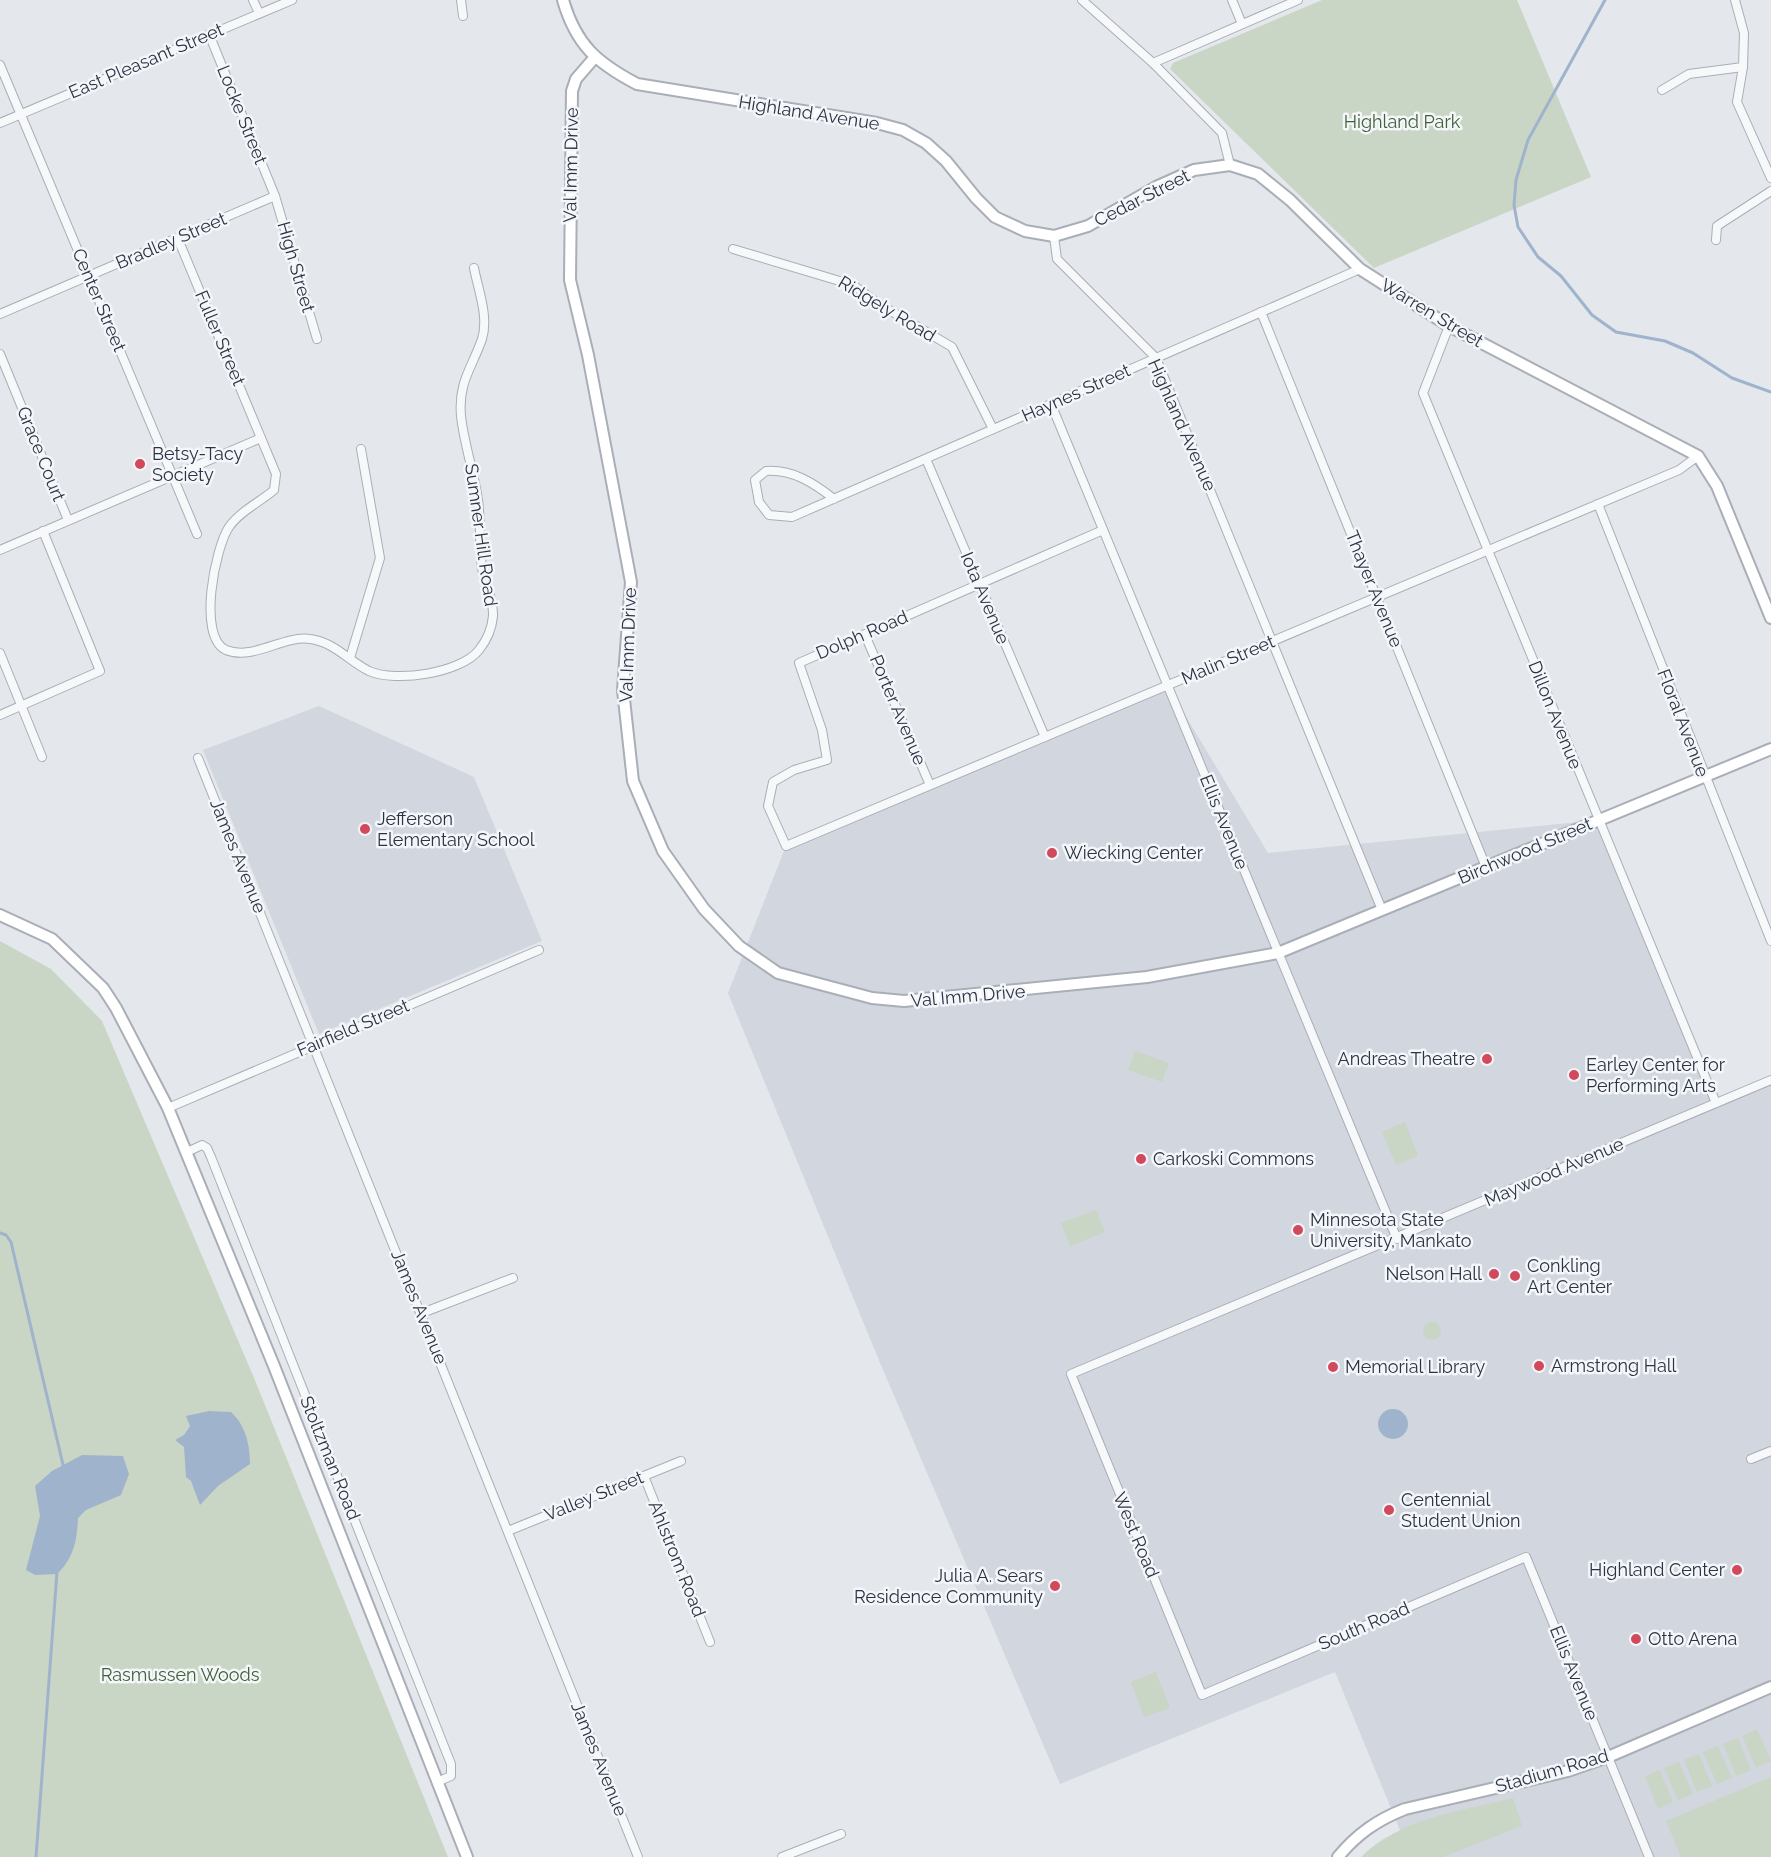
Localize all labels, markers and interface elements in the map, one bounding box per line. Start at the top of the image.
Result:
street label: East Pleasant Street [65,18,226,103]
street label: Locke Street [213,62,272,167]
street label: Highland Avenue [737,91,881,134]
street label: Val Imm Drive [559,107,582,223]
park label: Highland Park [1344,111,1461,132]
street label: Cedar Street [1091,165,1193,231]
street label: Bradley Street [112,208,229,273]
street label: High Street [274,219,319,315]
street label: Center Street [68,245,131,355]
street label: Ridgely Road [835,271,940,346]
street label: Warren Street [1377,274,1487,351]
street label: Fuller Street [191,287,250,389]
street label: Highland Avenue [1144,355,1221,495]
street label: Haynes Street [1018,359,1133,426]
street label: Grace Court [13,404,70,504]
place label: Betsy-Tacy Society [152,443,244,485]
marker: Betsy-Tacy Society [133,457,147,471]
street label: Sumner Hill Road [461,462,502,608]
street label: Thayer Avenue [1341,527,1408,651]
street label: Iota Avenue [957,549,1014,647]
street label: Val Imm Drive [615,587,640,703]
street label: Dolph Road [813,606,911,663]
street label: Malin Street [1178,630,1278,689]
street label: Porter Avenue [866,652,931,768]
street label: Dillon Avenue [1524,658,1587,772]
street label: Floral Avenue [1653,666,1714,780]
street label: Ellis Avenue [1196,771,1253,873]
street label: James Avenue [206,796,271,916]
place label: Jefferson Elementary School [377,808,535,850]
street label: Birchwood Street [1455,813,1595,888]
marker: Jefferson Elementary School [358,822,372,836]
place label: Wiecking Center [1064,842,1204,863]
marker: Wiecking Center [1045,846,1059,860]
street label: Val Imm Drive [910,980,1027,1011]
street label: Fairfield Street [294,994,412,1061]
place label: Andreas Theatre [1338,1048,1475,1069]
marker: Andreas Theatre [1480,1052,1494,1066]
place label: Earley Center for Performing Arts [1586,1054,1726,1096]
marker: Earley Center for Performing Arts [1567,1068,1581,1082]
street label: Maywood Avenue [1481,1133,1627,1210]
place label: Carkoski Commons [1153,1148,1314,1169]
marker: Carkoski Commons [1134,1152,1148,1166]
place label: Minnesota State University, Mankato [1310,1209,1472,1251]
marker: Minnesota State University, Mankato [1291,1223,1305,1237]
street label: James Avenue [387,1247,452,1367]
place label: Conkling Art Center [1527,1255,1613,1297]
place label: Nelson Hall [1386,1263,1482,1284]
marker: Nelson Hall [1487,1267,1501,1281]
marker: Conkling Art Center [1508,1269,1522,1283]
place label: Armstrong Hall [1551,1355,1677,1376]
place label: Memorial Library [1345,1356,1485,1377]
marker: Armstrong Hall [1532,1359,1546,1373]
marker: Memorial Library [1326,1360,1340,1374]
street label: Stoltzman Road [296,1393,365,1523]
street label: Valley Street [541,1466,646,1525]
street label: West Road [1109,1489,1164,1581]
place label: Centennial Student Union [1401,1489,1520,1531]
street label: Ahlstrom Road [645,1498,710,1620]
marker: Centennial Student Union [1382,1503,1396,1517]
place label: Highland Center [1589,1559,1726,1580]
marker: Highland Center [1730,1563,1744,1577]
place label: Julia A. Sears Residence Community [854,1565,1043,1607]
marker: Julia A. Sears Residence Community [1048,1579,1062,1593]
street label: South Road [1315,1597,1412,1654]
street label: Ellis Avenue [1546,1622,1603,1724]
place label: Otto Arena [1648,1628,1737,1649]
marker: Otto Arena [1629,1632,1643,1646]
park label: Rasmussen Woods [101,1664,260,1685]
street label: James Avenue [567,1699,632,1819]
street label: Stadium Road [1493,1744,1611,1797]

